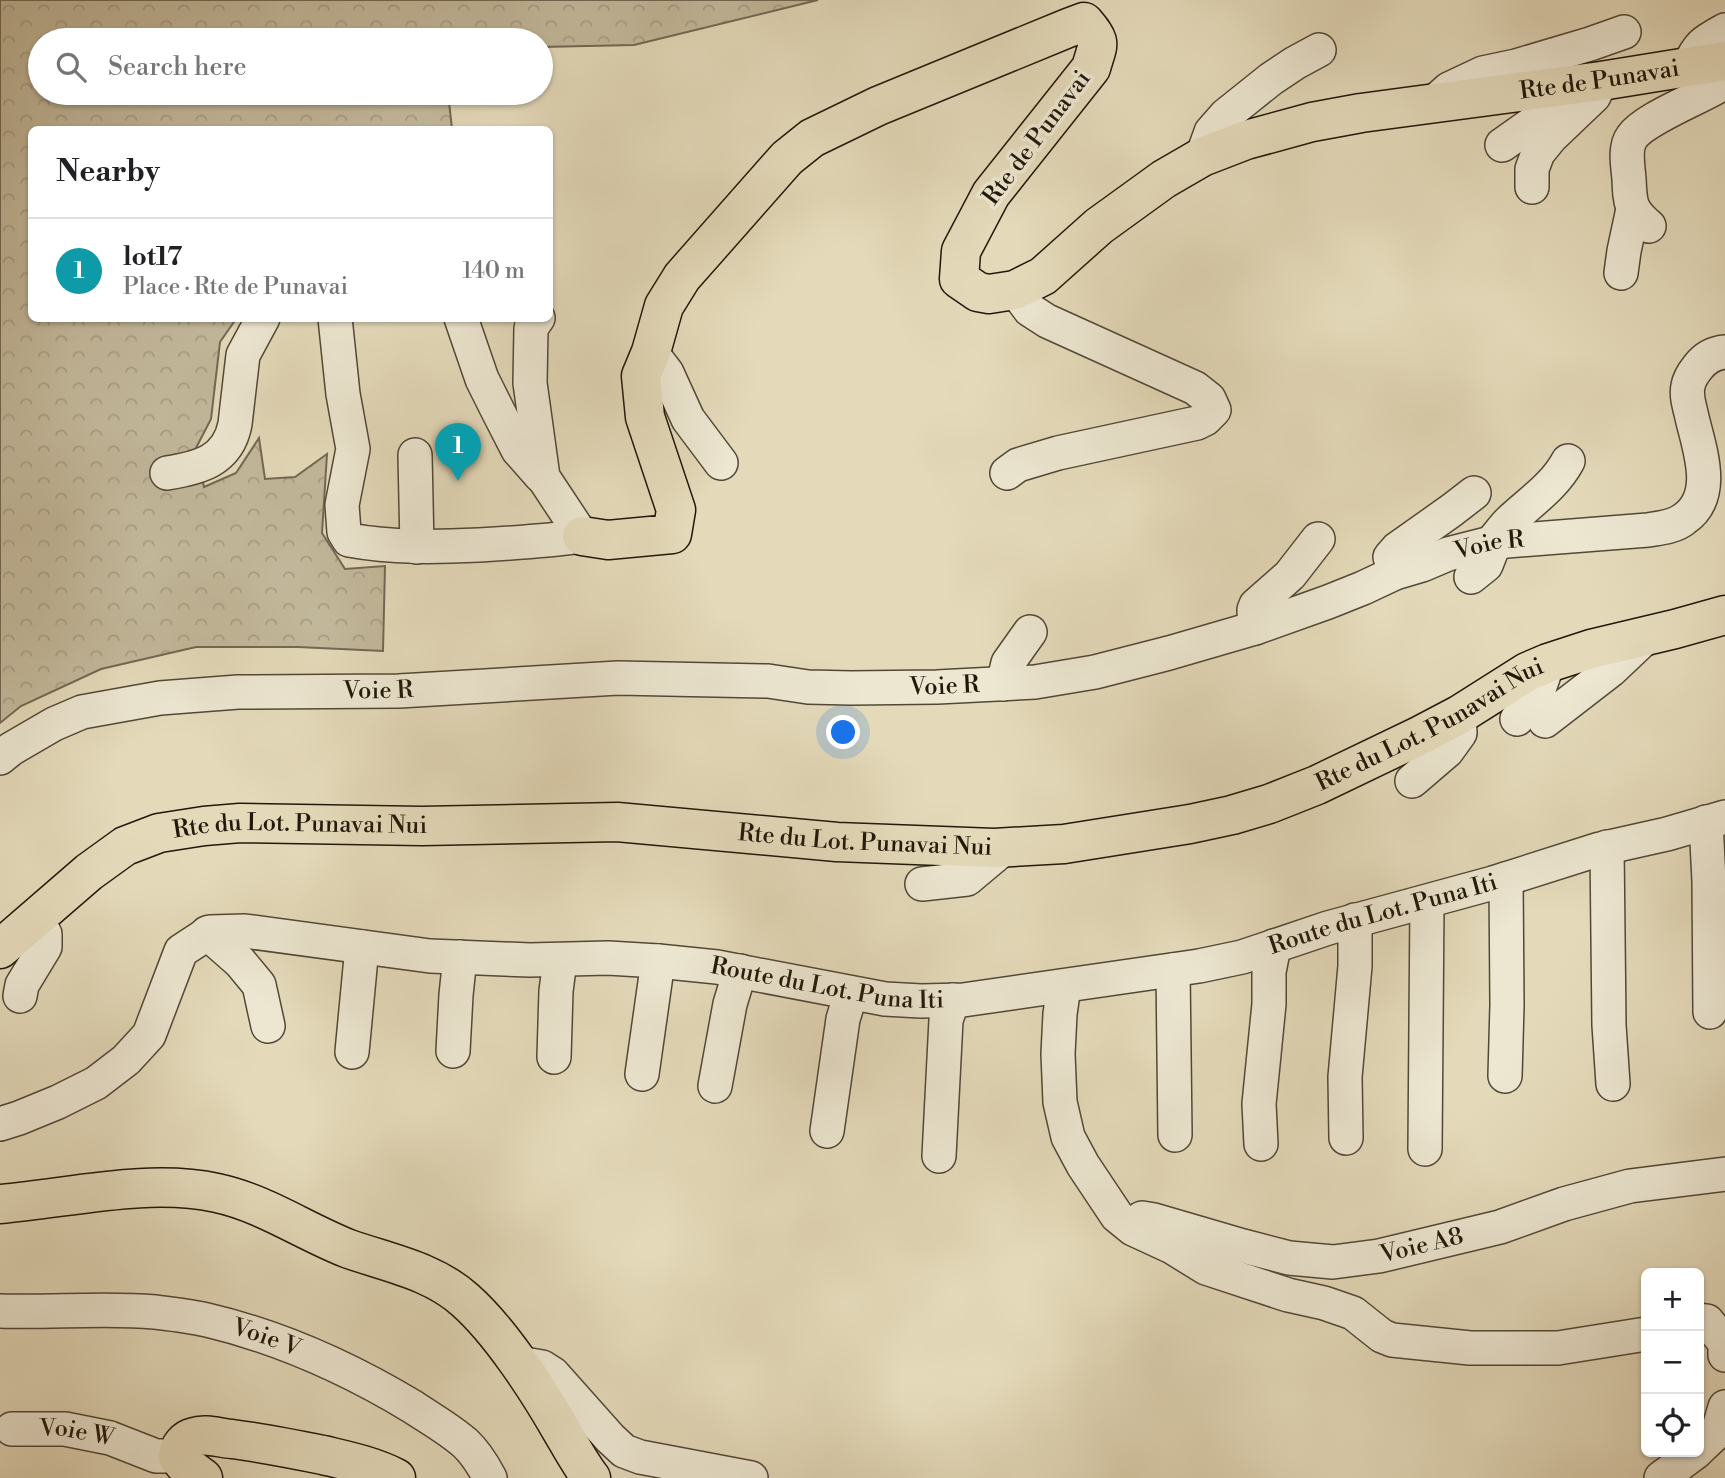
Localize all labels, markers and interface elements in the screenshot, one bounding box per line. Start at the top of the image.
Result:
search box [28,28,553,105]
icon: search [52,48,90,86]
text: Search here [108,51,247,83]
street label: Rte de Punavai [1518,54,1682,107]
street label: Rte de Punavai [977,65,1098,211]
text: Nearby [56,153,160,191]
text: lot17 [123,241,182,273]
text: 1 [73,257,85,285]
text: 140 m [462,257,525,285]
text: Place · Rte de Punavai [123,273,348,301]
pin: 1 [435,423,481,481]
street label: Voie R [1450,525,1526,567]
street label: Rte du Lot. Punavai Nui [1311,652,1548,798]
street label: Voie R [908,670,981,702]
street label: Voie R [342,675,415,706]
your location [826,715,860,749]
street label: Rte du Lot. Punavai Nui [171,808,428,846]
street label: Rte du Lot. Punavai Nui [736,818,993,863]
street label: Route du Lot. Puna Iti [1265,867,1501,962]
street label: Route du Lot. Puna Iti [708,951,945,1016]
street label: Voie A8 [1376,1221,1466,1270]
map controls [1641,1268,1704,1457]
button: + [1641,1268,1704,1331]
street label: Voie V [228,1312,306,1364]
button: − [1641,1331,1704,1394]
button: locate [1641,1394,1704,1457]
street label: Voie W [38,1414,118,1454]

